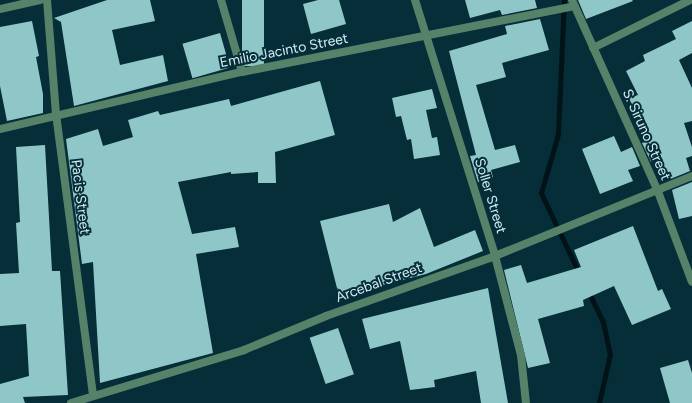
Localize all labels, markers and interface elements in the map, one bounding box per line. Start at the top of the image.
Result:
street label: Emilio Jacinto Street [218,30,350,72]
street label: S. Siruno Street [618,87,674,183]
street label: Soller Street [471,156,509,236]
street label: Pacis Street [67,159,93,235]
street label: Arcebal Street [334,260,424,306]

